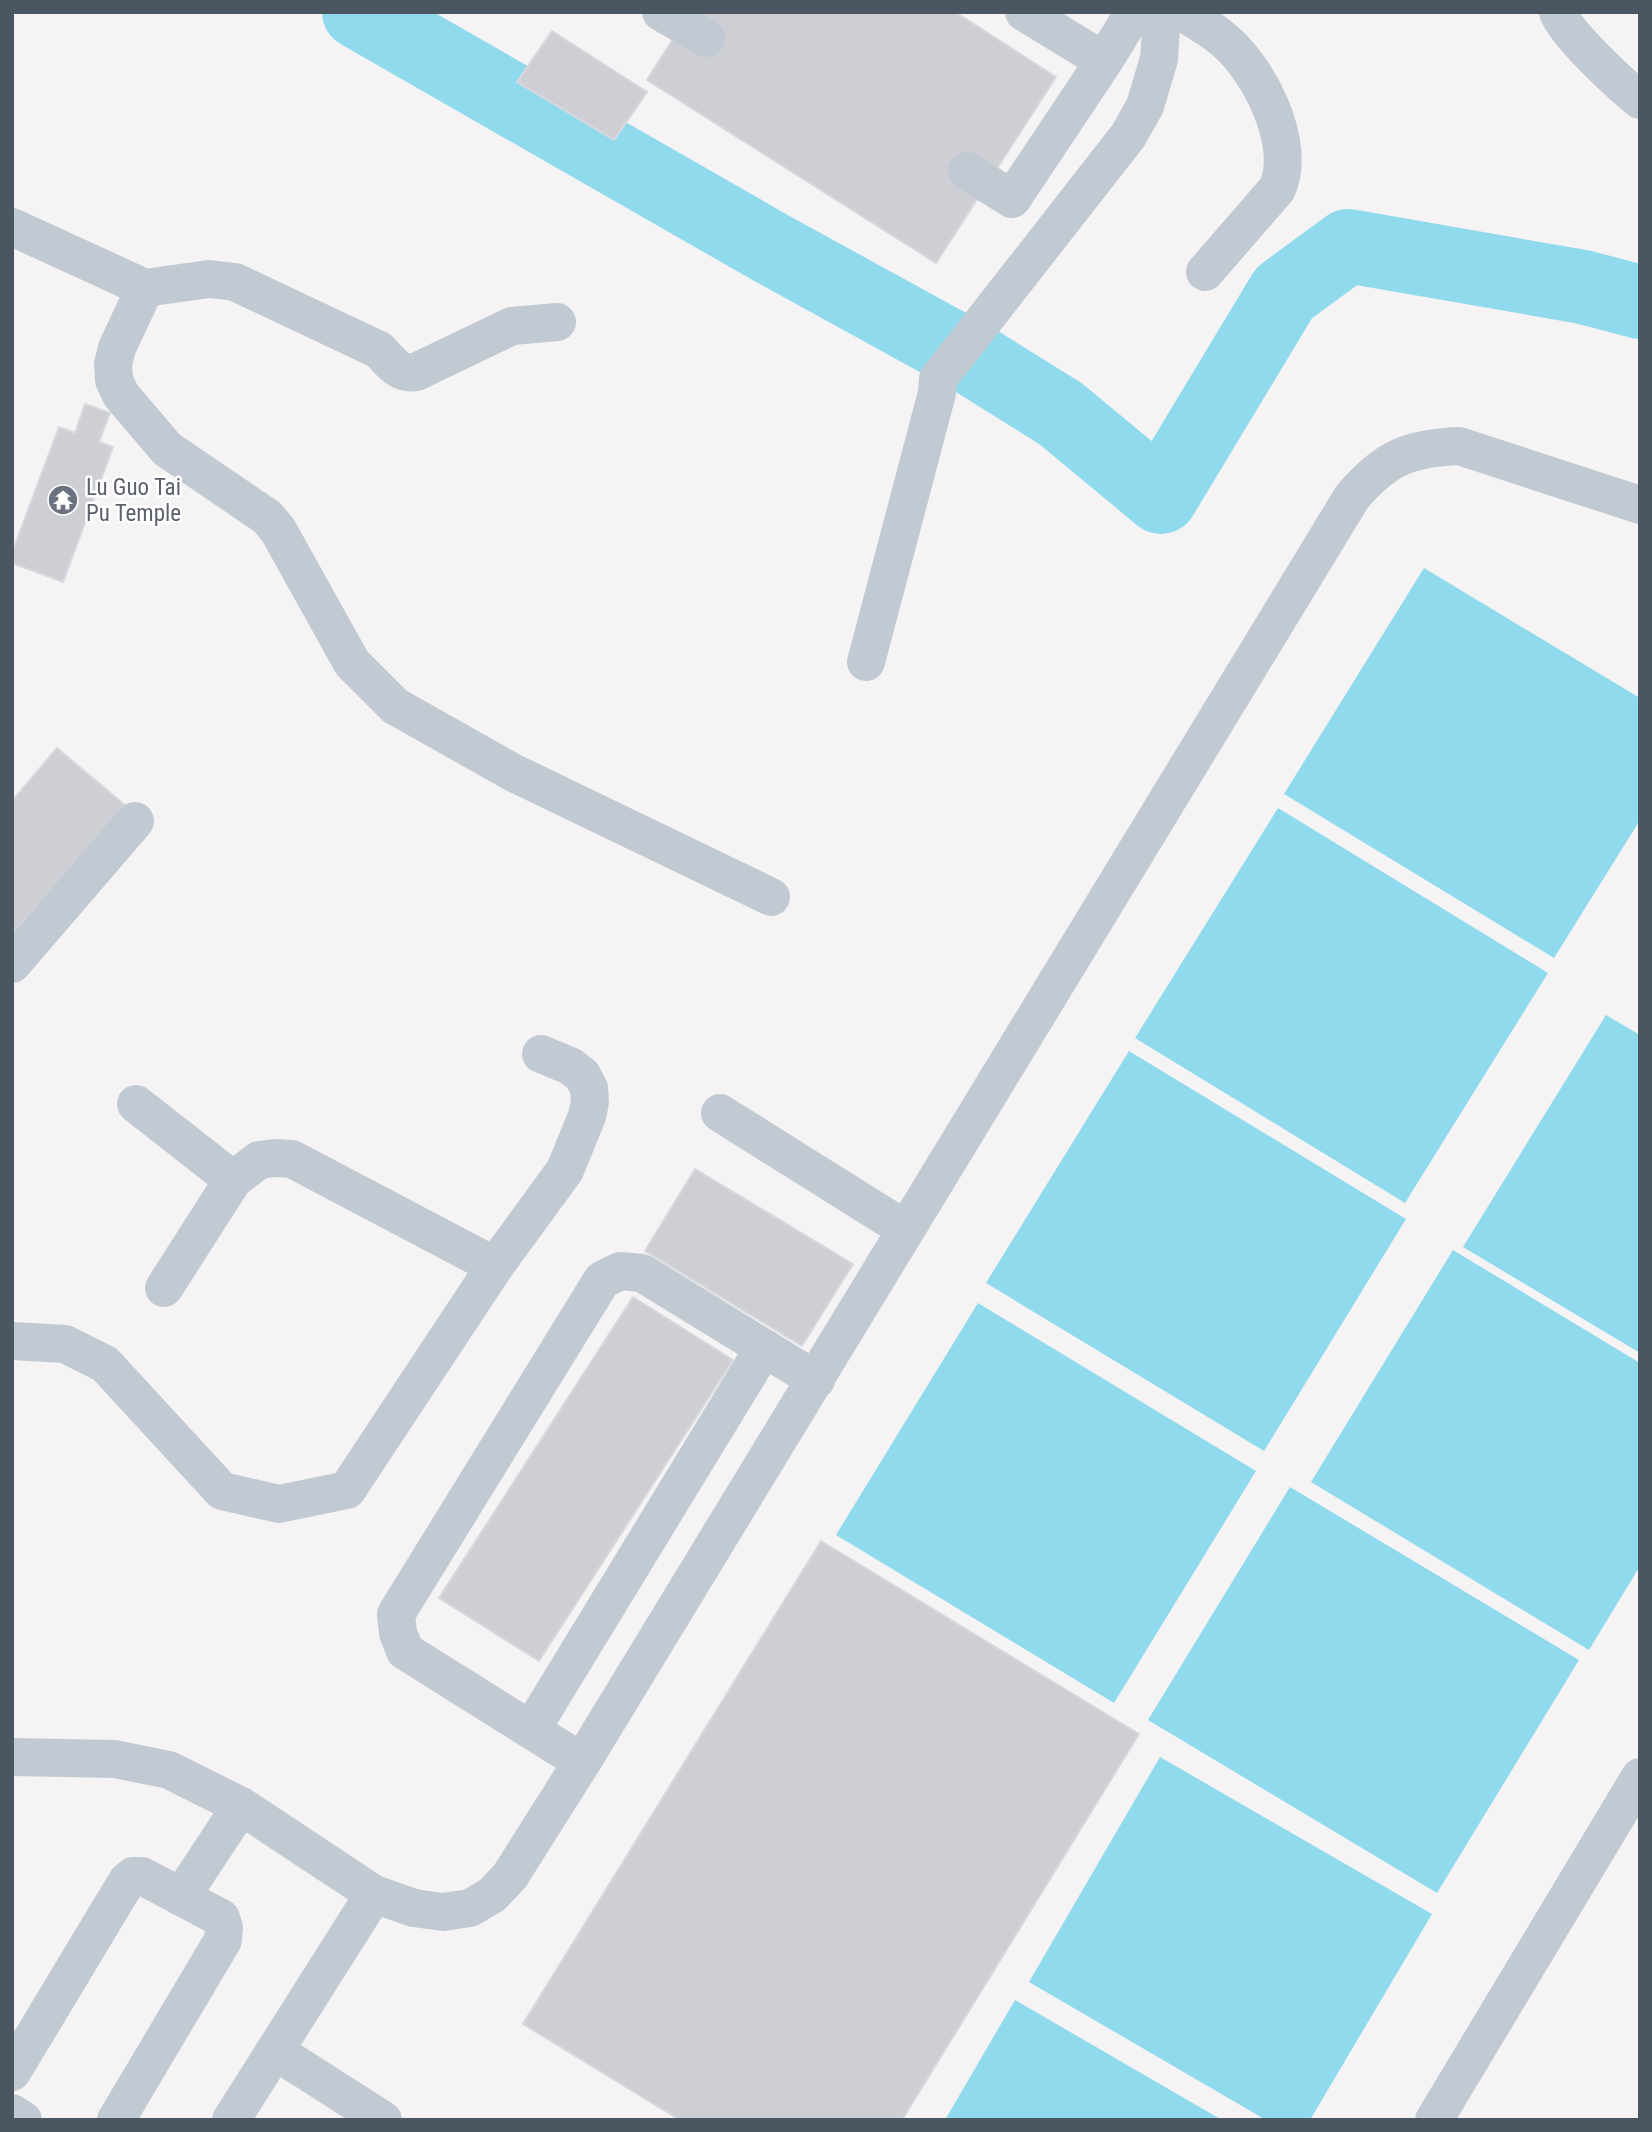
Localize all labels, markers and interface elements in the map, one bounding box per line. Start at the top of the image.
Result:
place label: Lu Guo Tai Pu Temple [86,474,181,527]
temple icon: Lu Guo Tai Pu Temple [46,483,80,517]

